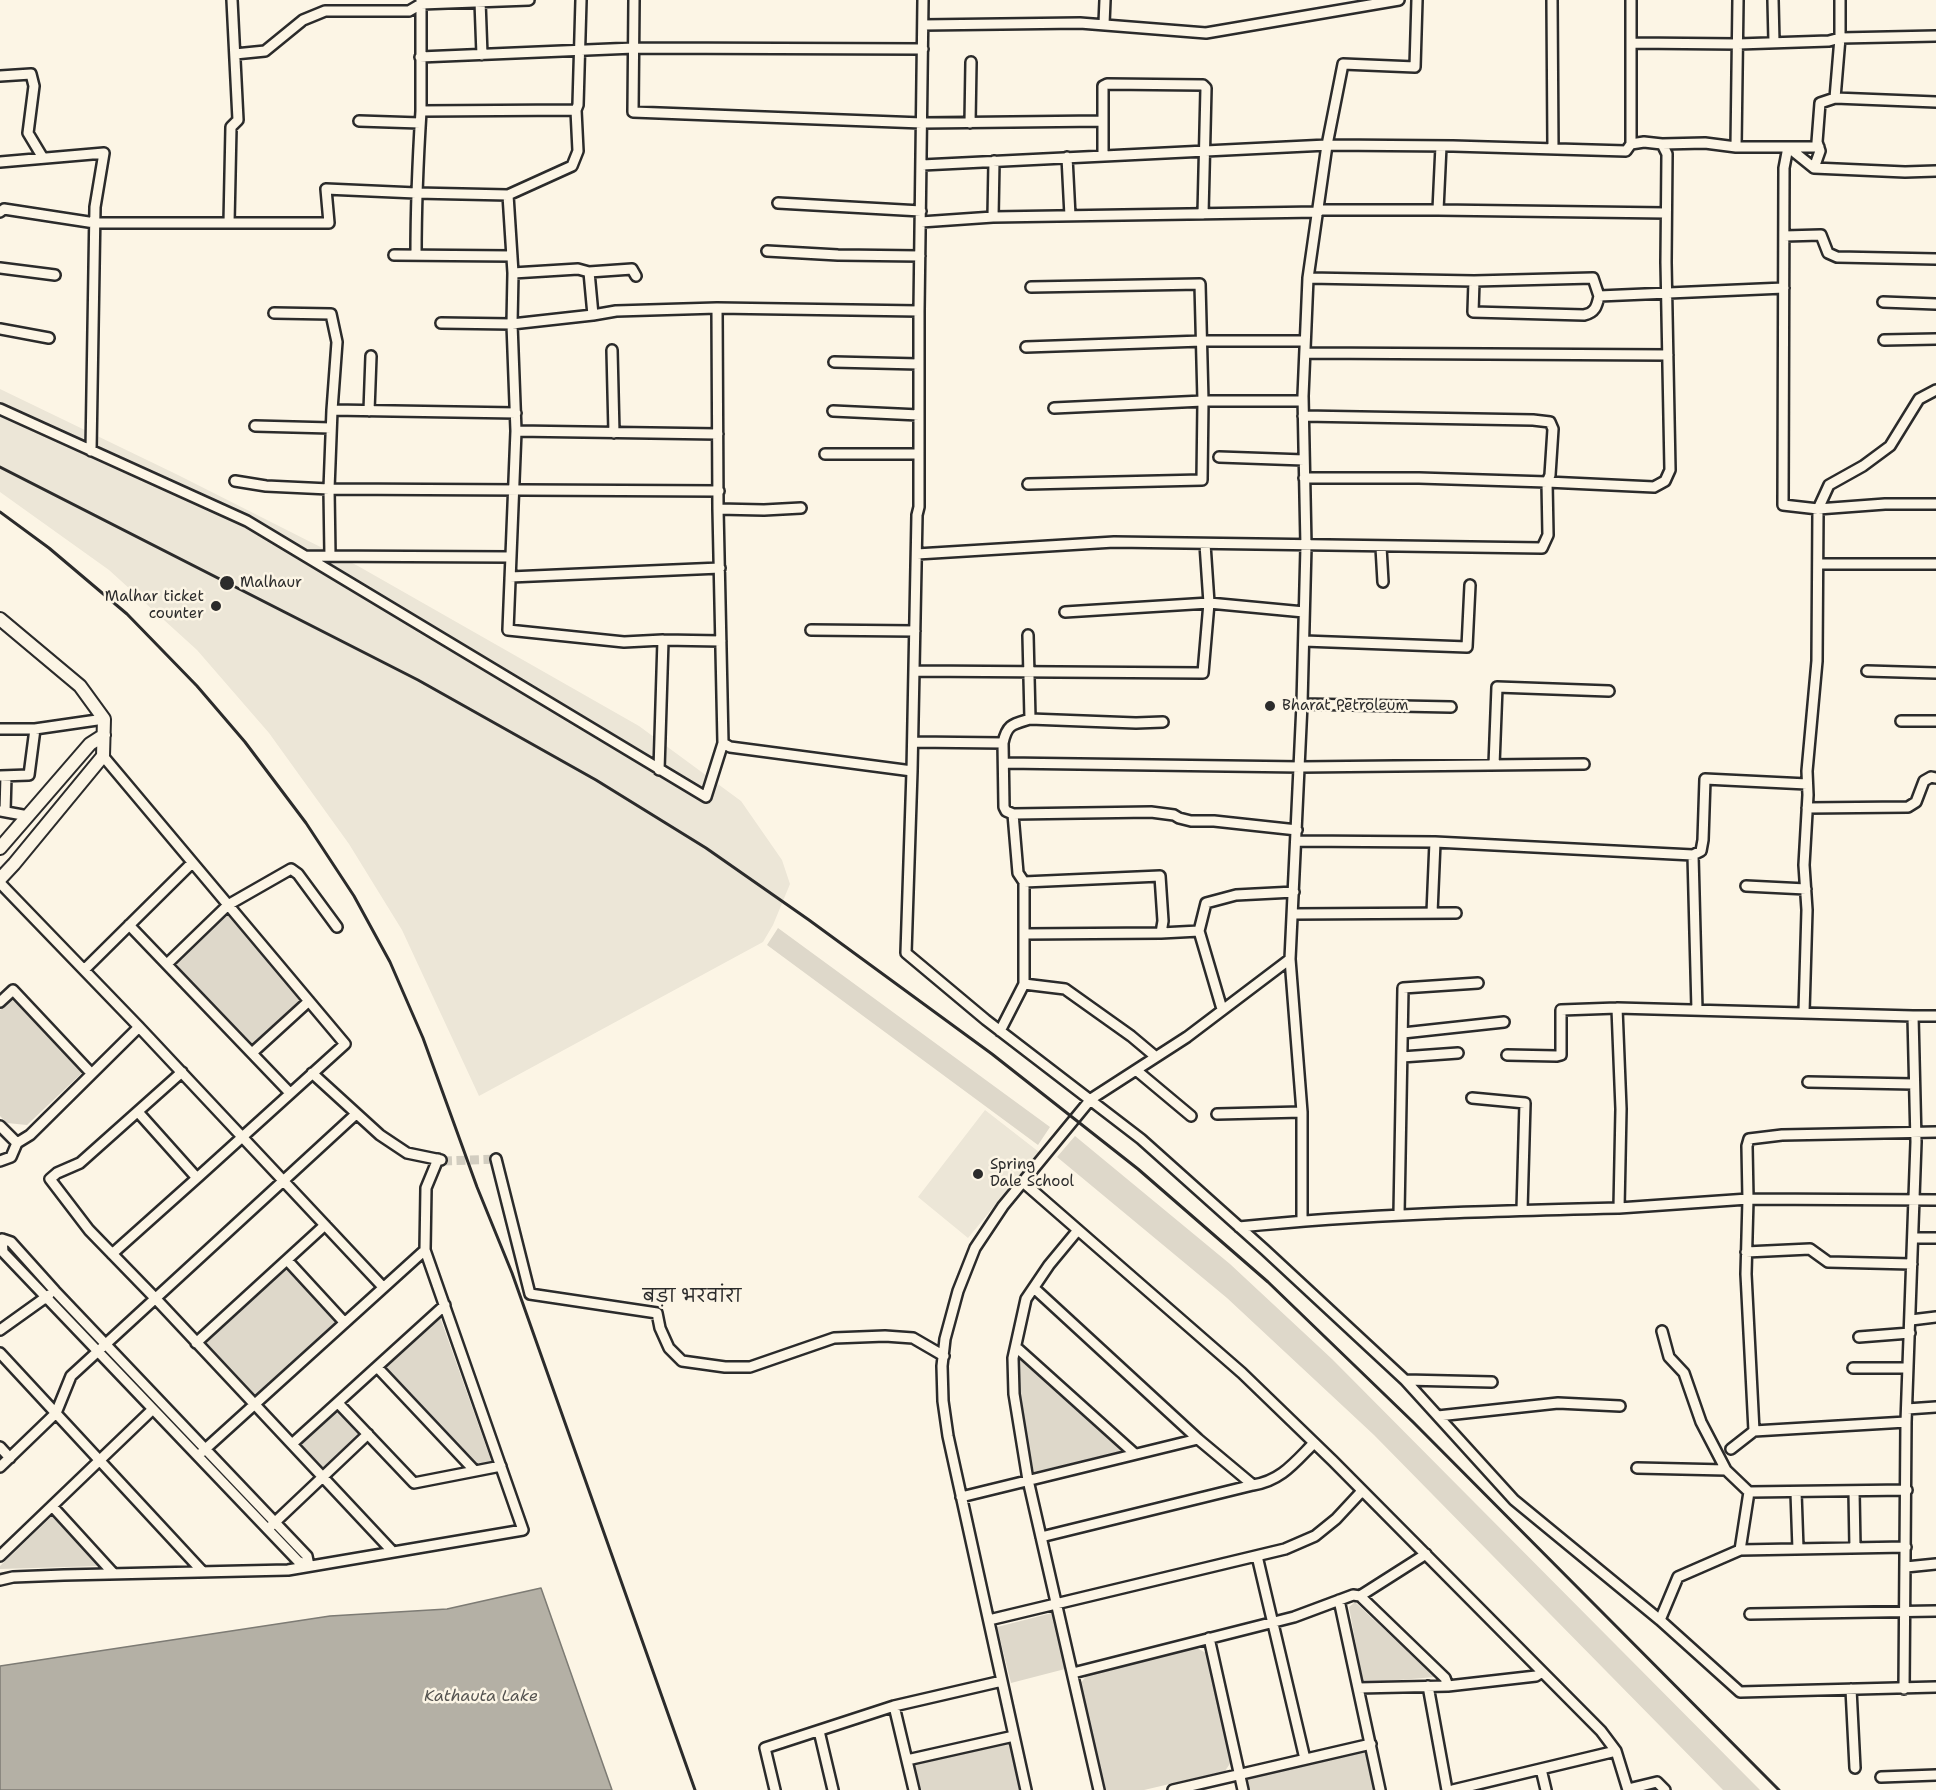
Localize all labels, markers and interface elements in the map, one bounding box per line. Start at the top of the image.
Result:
marker: Malhaur [218,574,236,592]
place label: Malhaur [240,574,302,592]
place label: Malhar ticket counter [105,588,204,623]
marker: Malhar ticket counter [209,599,223,613]
place label: Bharat Petroleum [1282,697,1408,715]
marker: Bharat Petroleum [1263,699,1277,713]
place label: Spring Dale School [990,1156,1074,1191]
marker: Spring Dale School [971,1167,985,1181]
district label: बड़ा भरवांरा [643,1286,741,1308]
water label: Kathauta Lake [424,1687,538,1707]

